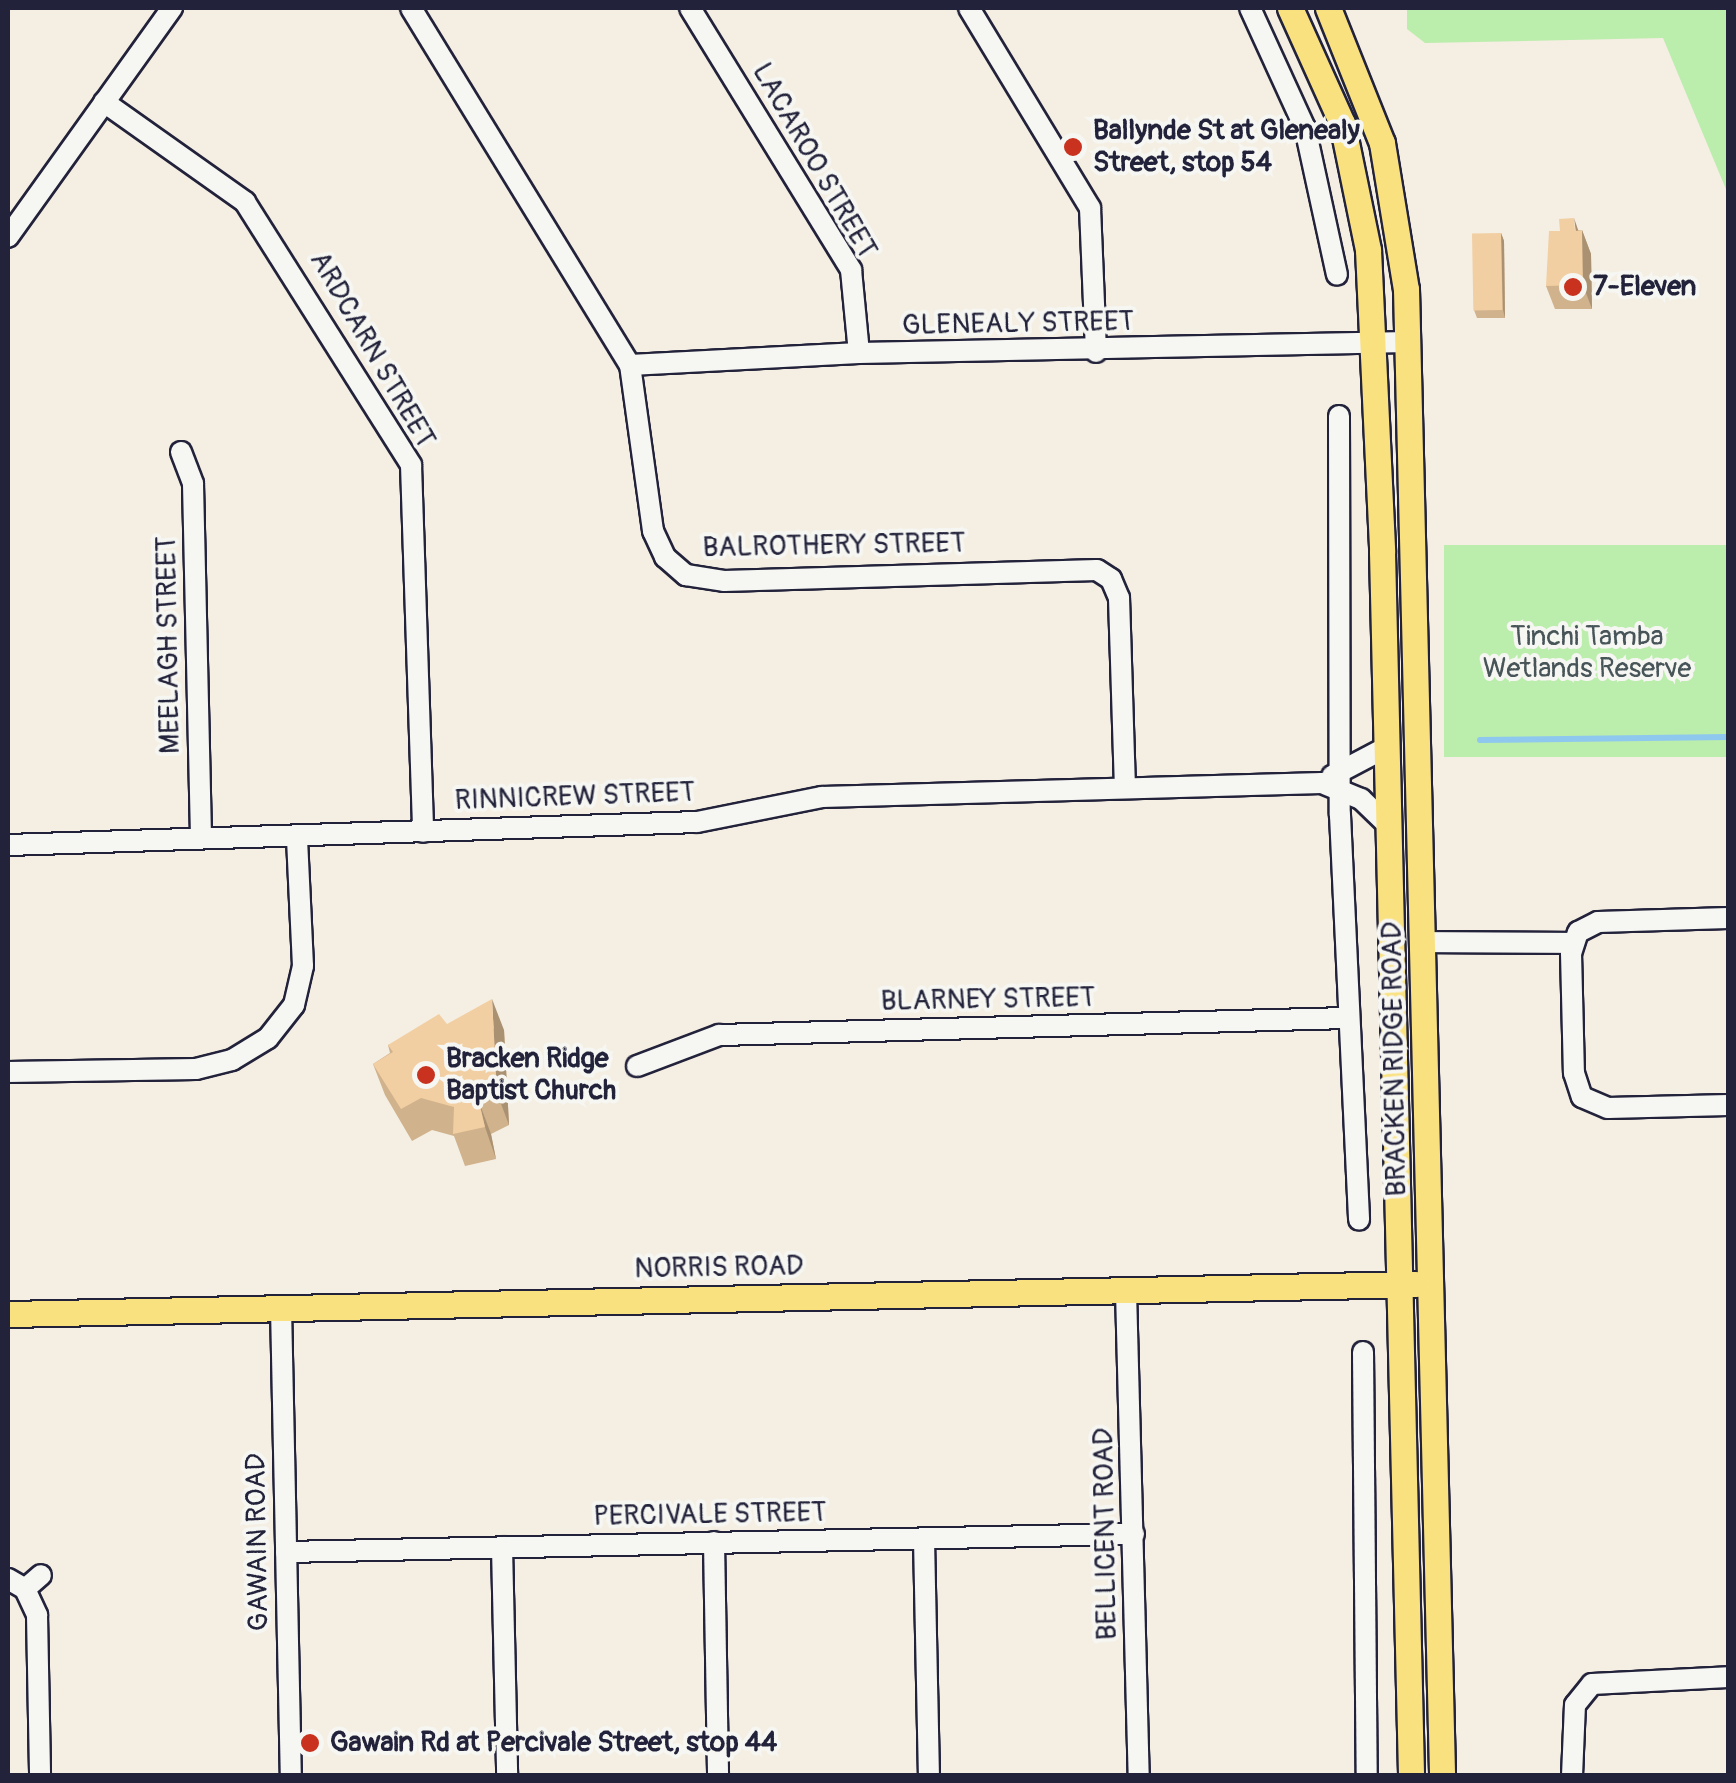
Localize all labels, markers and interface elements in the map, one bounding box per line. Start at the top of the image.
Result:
street label: LACAROO STREET [744,57,884,265]
place label: Ballynde St at Glenealy Street, stop 54 [1093,114,1360,180]
marker: Ballynde St at Glenealy Street, stop 54 [1062,136,1084,158]
street label: ARDCARN STREET [302,246,442,454]
place label: 7-Eleven [1593,270,1696,304]
marker: 7-Eleven [1562,276,1584,298]
street label: GLENEALY STREET [902,305,1134,343]
street label: BALROTHERY STREET [702,527,966,565]
street label: MEELAGH STREET [150,536,188,754]
park label: Tinchi Tamba Wetlands Reserve [1483,620,1691,686]
street label: RINNICREW STREET [454,776,696,818]
street label: BRACKEN RIDGE ROAD [1376,921,1414,1197]
street label: BLARNEY STREET [880,981,1096,1019]
place label: Bracken Ridge Baptist Church [446,1042,616,1108]
marker: Bracken Ridge Baptist Church [415,1064,437,1086]
street label: NORRIS ROAD [634,1250,804,1286]
street label: BELLICENT ROAD [1087,1427,1125,1641]
street label: GAWAIN ROAD [240,1453,276,1631]
street label: PERCIVALE STREET [593,1496,827,1534]
place label: Gawain Rd at Percivale Street, stop 44 [330,1726,777,1760]
marker: Gawain Rd at Percivale Street, stop 44 [299,1732,321,1754]

